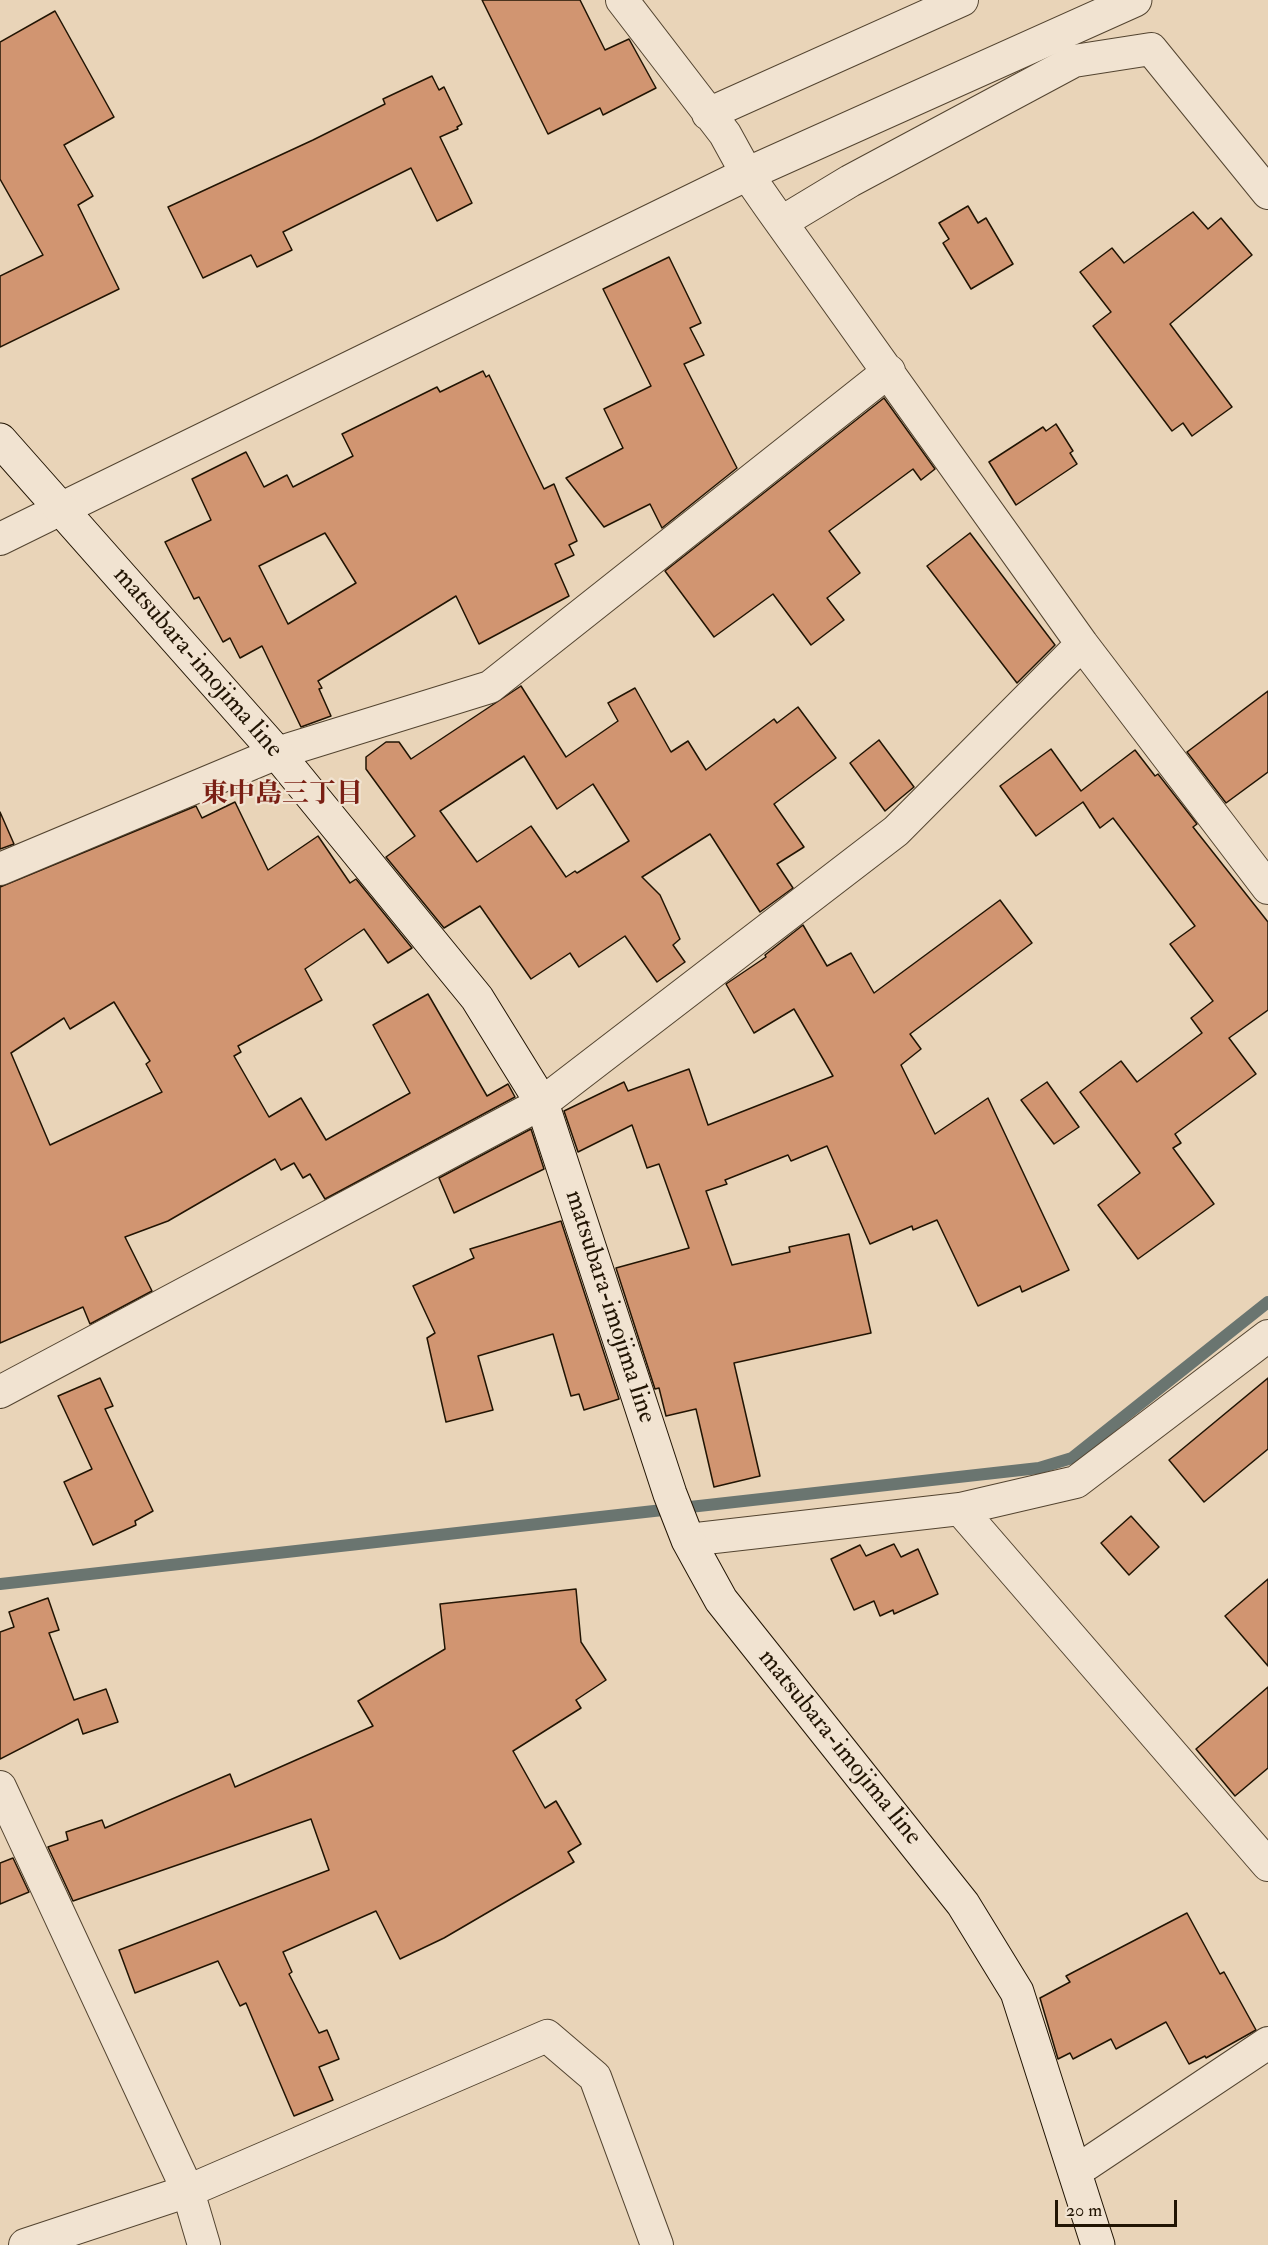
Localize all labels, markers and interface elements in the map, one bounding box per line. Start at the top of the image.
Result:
street label: matsubara-imojima line [106,561,288,765]
district label: 東中島三丁目 [201,780,363,812]
street label: matsubara-imojima line [557,1187,661,1427]
street label: matsubara-imojima line [750,1644,928,1852]
scale bar [1058,2188,1180,2226]
text: 20 m [1066,2199,1102,2222]

